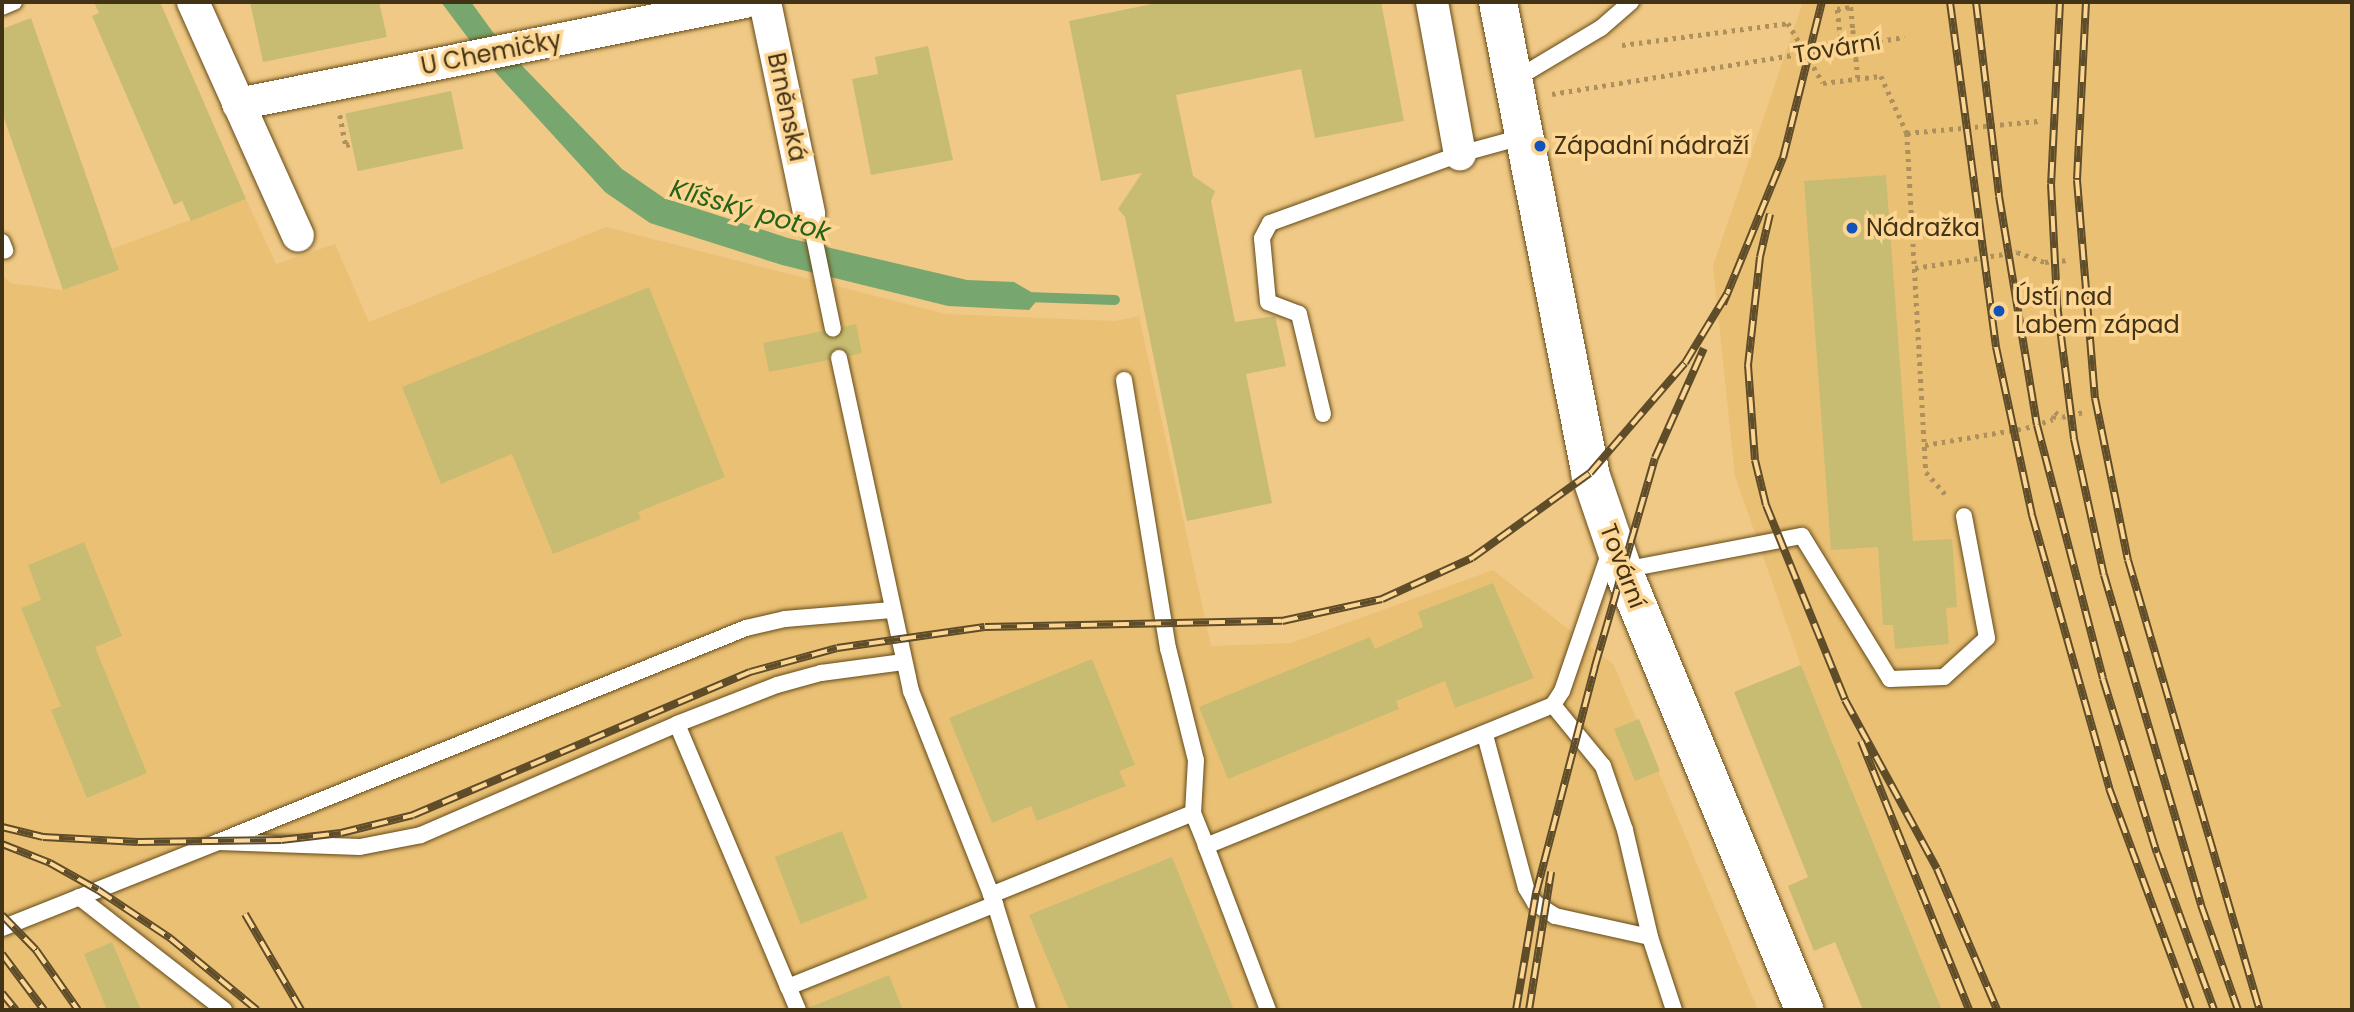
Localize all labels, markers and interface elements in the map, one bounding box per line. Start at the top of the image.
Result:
street label: U Chemičky [418,25,564,81]
street label: Tovární [1791,27,1883,69]
street label: Brněnská [761,50,813,164]
place label: Západní nádraží [1554,132,1749,160]
marker: Západní nádraží [1532,138,1548,154]
water label: Klíšský potok [666,173,834,249]
place label: Nádražka [1866,214,1980,242]
marker: Nádražka [1844,220,1860,236]
place label: Ústí nad Labem západ [2015,283,2180,339]
marker: Ústí nad Labem západ [1989,301,2009,321]
street label: Tovární [1594,520,1652,612]

